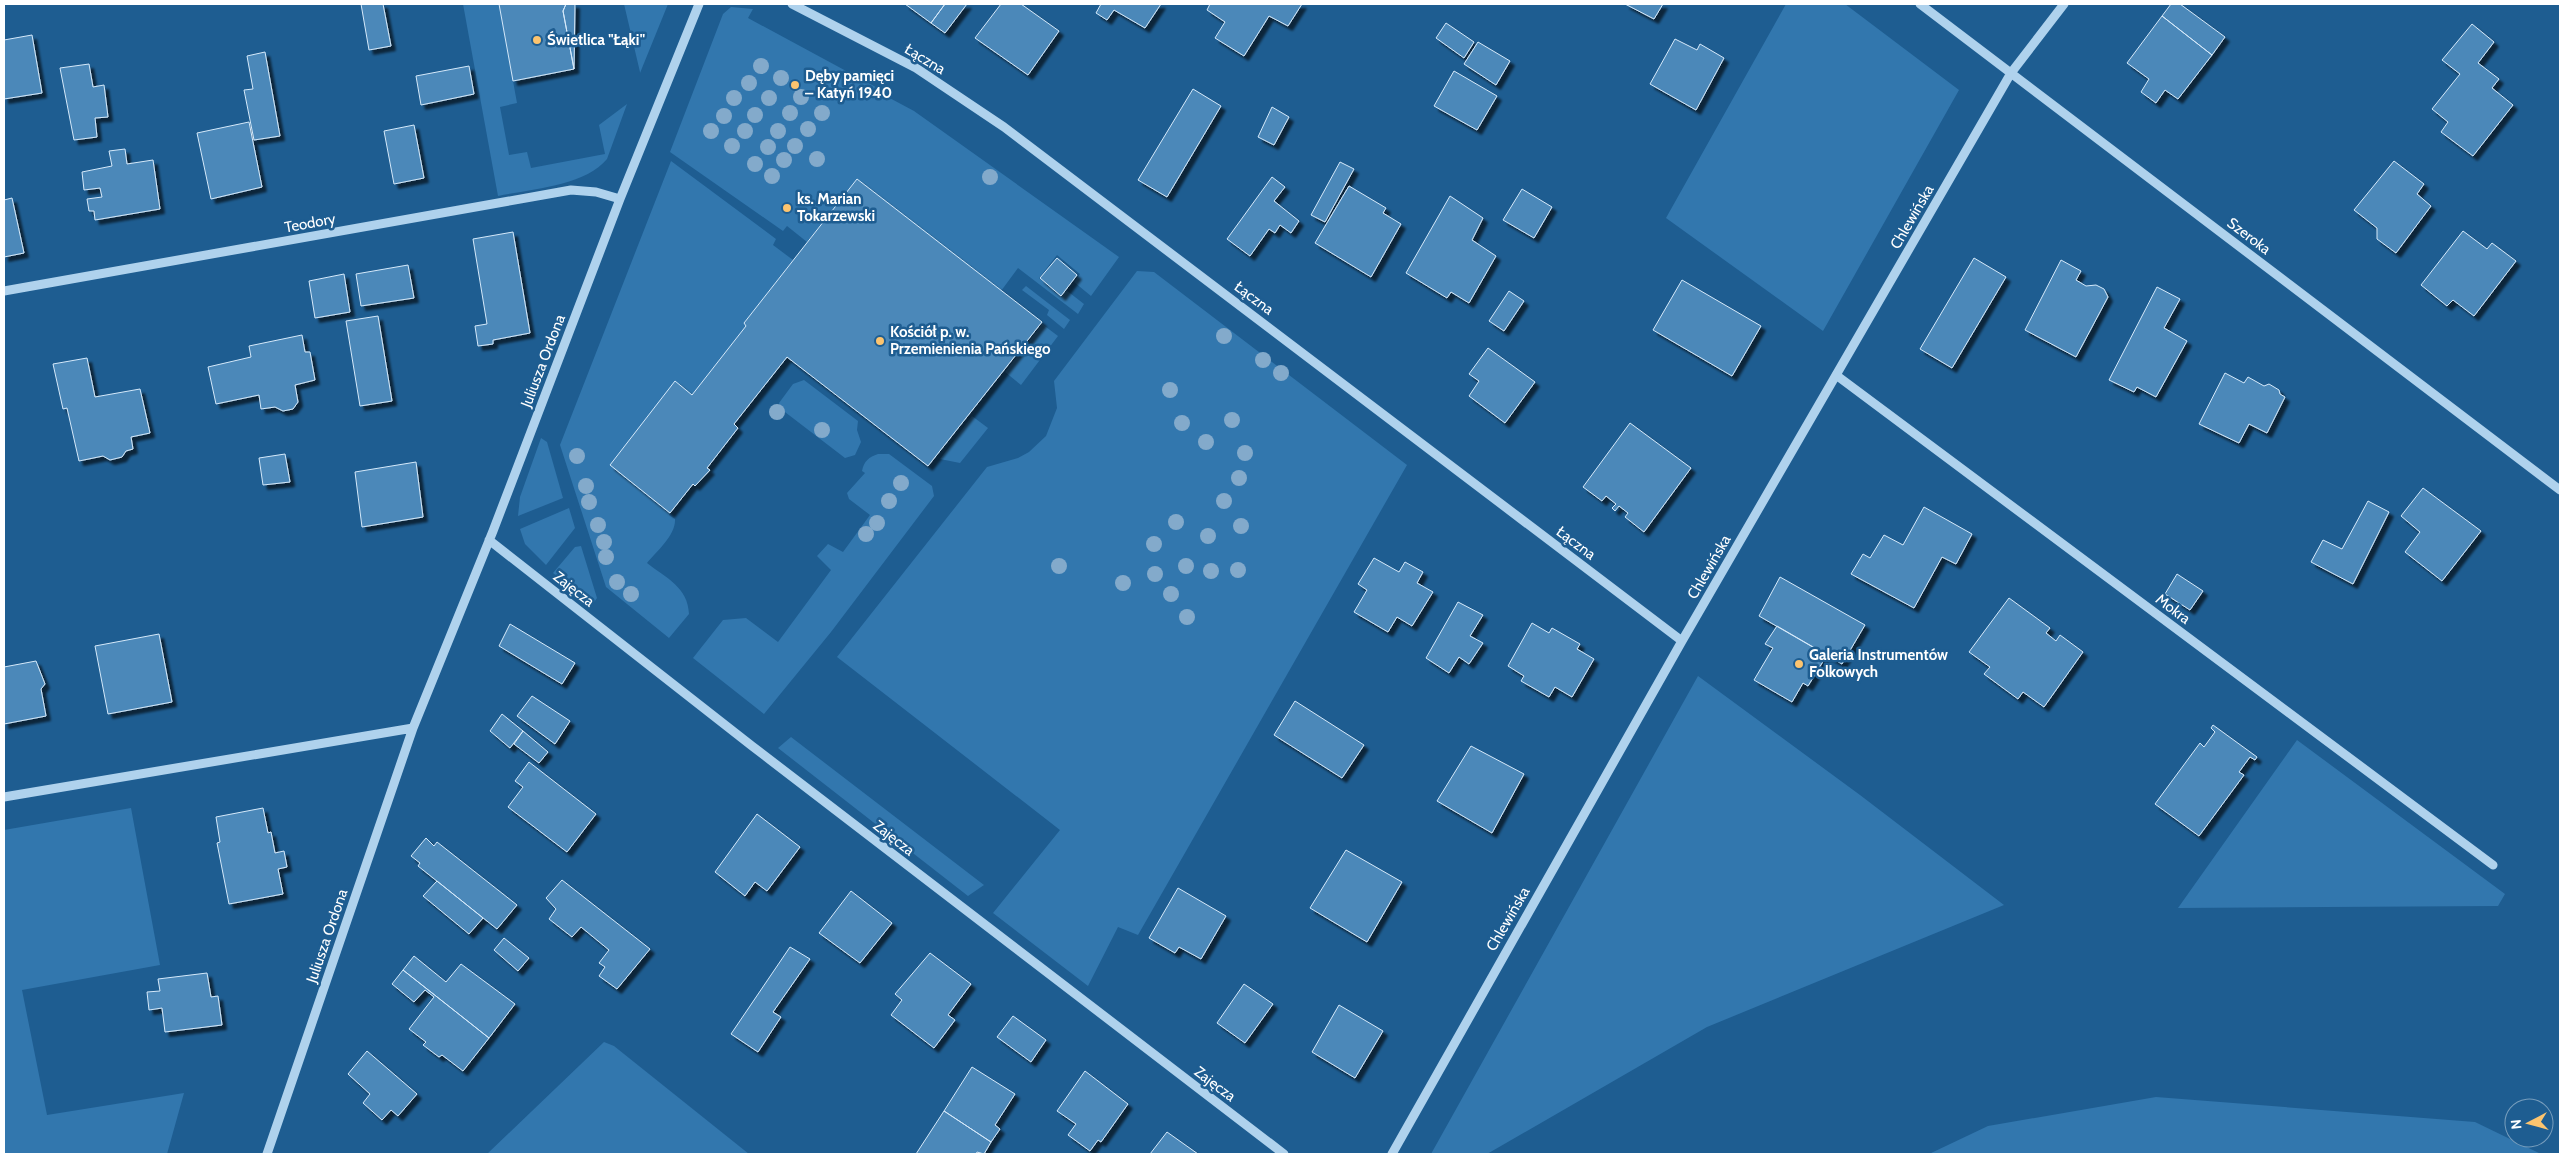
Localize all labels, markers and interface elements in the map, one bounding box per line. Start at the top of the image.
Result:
place label: Świetlica "Łąki" [547,30,645,49]
marker: Świetlica "Łąki" [531,34,543,46]
street label: Łączna [901,40,949,78]
place label: Dęby pamięci – Katyń 1940 [805,67,894,102]
marker: Dęby pamięci – Katyń 1940 [789,79,801,91]
street label: Chlewińska [1886,181,1938,252]
place label: ks. Marian Tokarzewski [797,190,875,225]
marker: ks. Marian Tokarzewski [781,202,793,214]
street label: Teodory [283,210,337,236]
street label: Szeroka [2224,214,2275,259]
street label: Łączna [1231,278,1278,319]
street label: Juliusza Ordona [517,311,569,411]
place label: Kościół p. w. Przemienienia Pańskiego [890,323,1051,358]
marker: Kościół p. w. Przemienienia Pańskiego [874,335,886,347]
street label: Łączna [1553,523,1600,564]
street label: Chlewińska [1683,531,1735,602]
street label: Zajęcza [550,567,599,611]
street label: Mokra [2152,590,2195,628]
place label: Galeria Instrumentów Folkowych [1809,646,1948,681]
marker: Galeria Instrumentów Folkowych [1793,658,1805,670]
street label: Zajęcza [870,816,919,860]
street label: Chlewińska [1482,883,1534,954]
street label: Juliusza Ordona [302,886,352,986]
street label: Zajęcza [1191,1063,1240,1106]
north arrow [2504,1098,2554,1148]
text: N [2507,1118,2526,1130]

